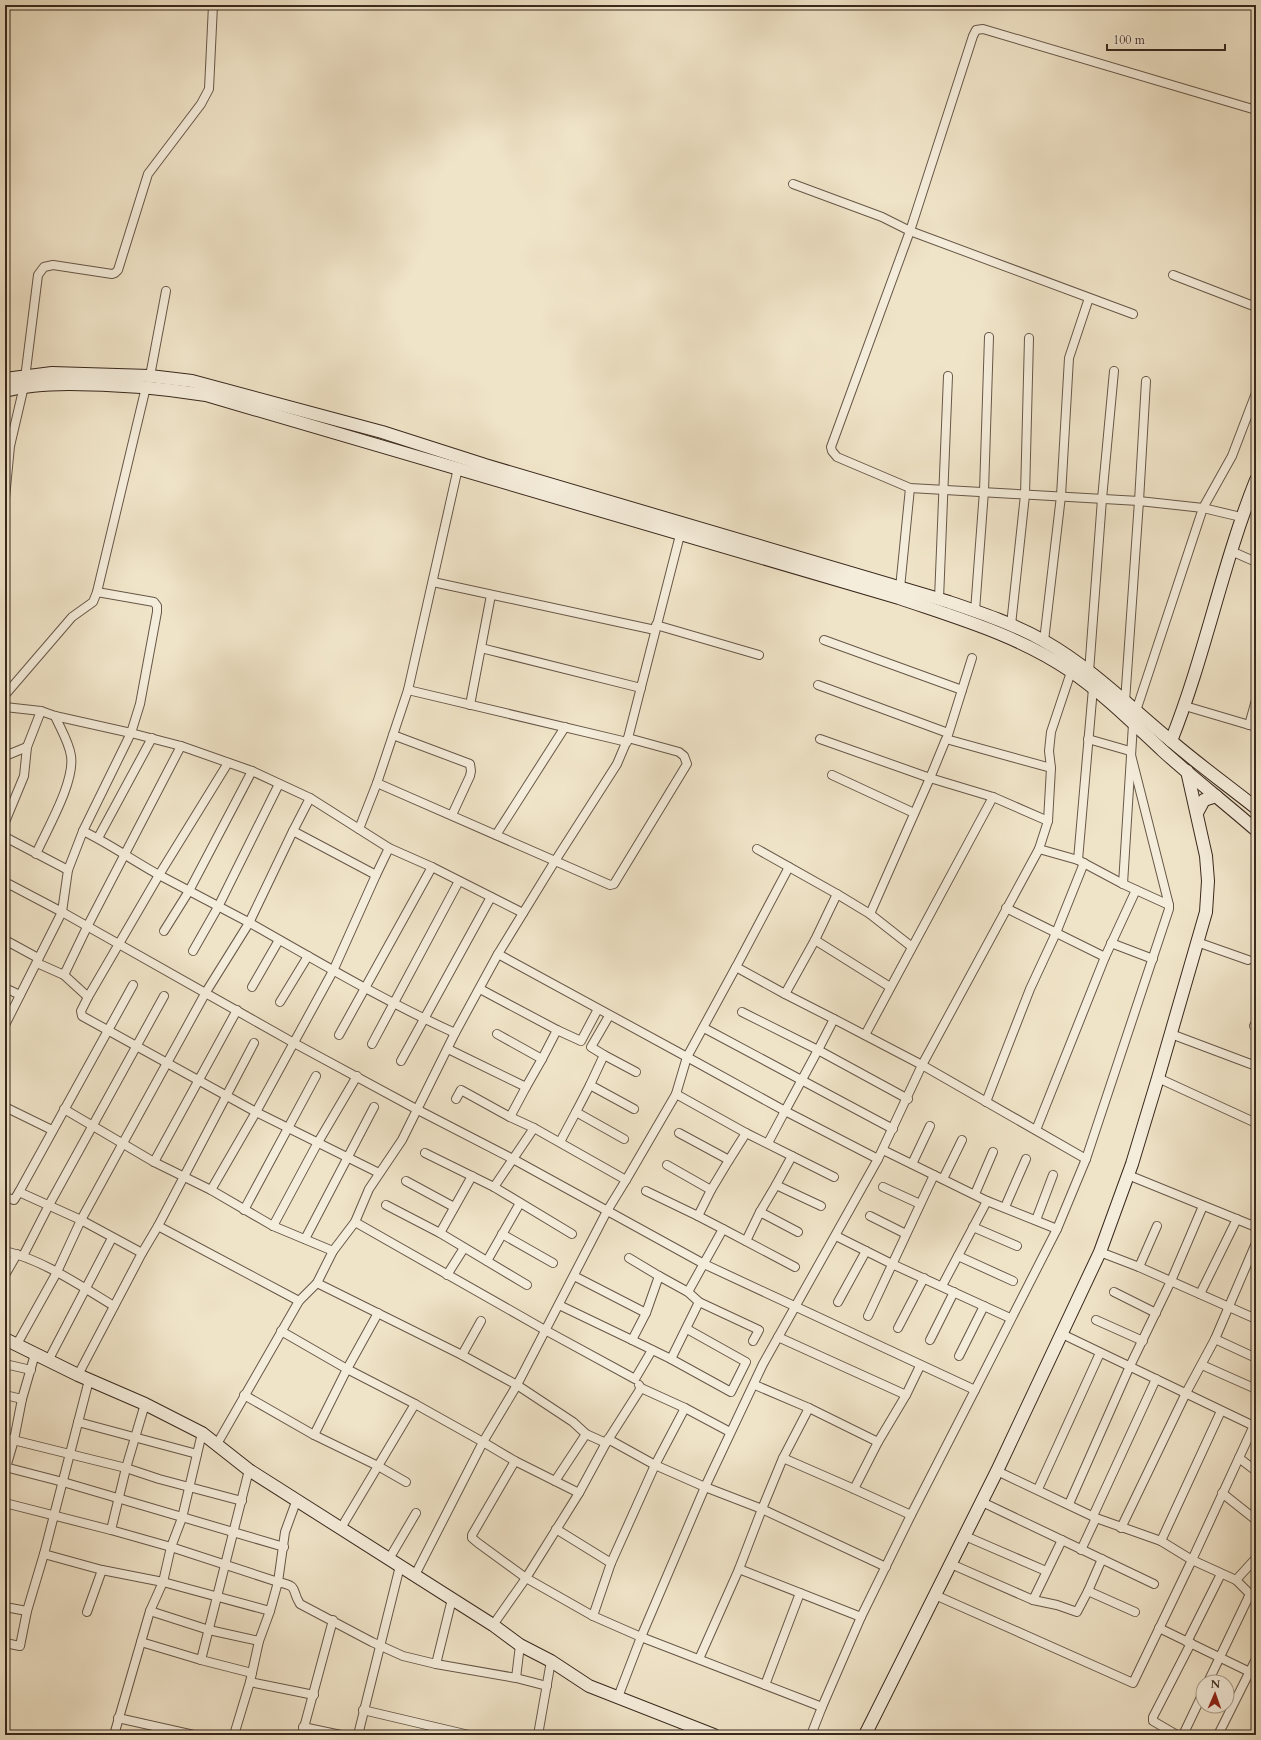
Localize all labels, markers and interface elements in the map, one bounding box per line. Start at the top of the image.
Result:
scale bar [1107,26,1225,52]
text: 100 m [1113,32,1146,48]
north arrow [1195,1674,1235,1714]
text: N [1210,1677,1221,1692]

